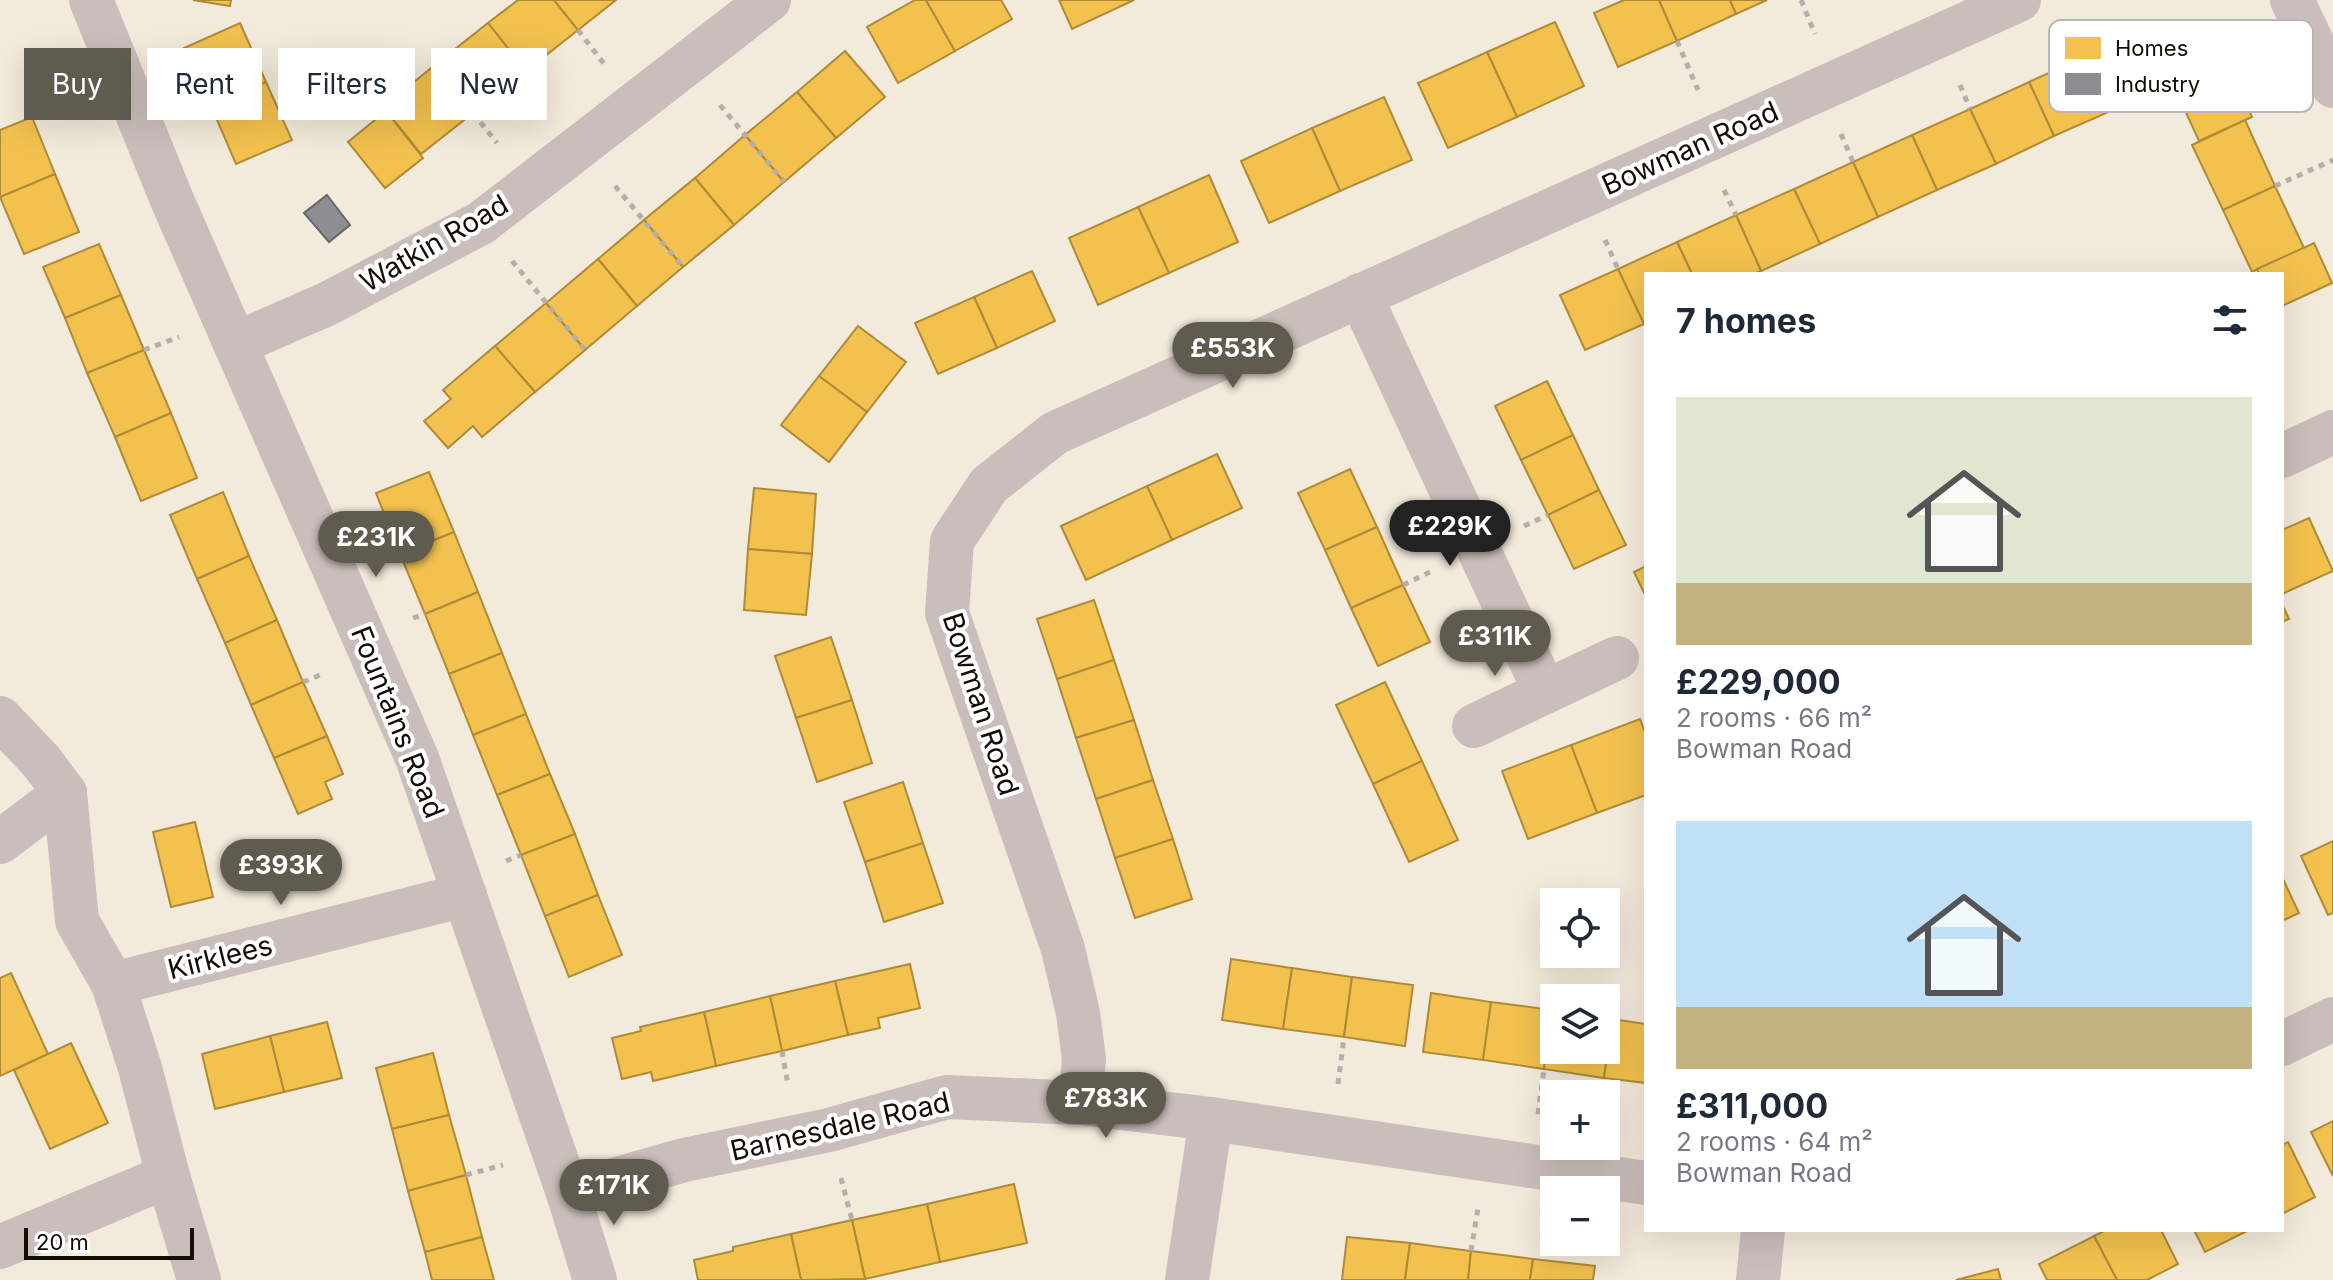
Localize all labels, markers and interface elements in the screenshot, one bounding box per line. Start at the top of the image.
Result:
legend [2049,20,2313,112]
text: Homes [2115,35,2188,61]
chip: Buy [24,48,131,120]
chip: Rent [147,48,262,120]
chip: Filters [278,48,415,120]
chip: New [431,48,547,120]
text: Industry [2115,71,2200,97]
street label: Bowman Road [1596,94,1784,202]
street label: Watkin Road [354,187,514,299]
icon: filters [2208,298,2252,342]
text: 7 homes [1676,300,1816,341]
pin: £553K [1177,322,1289,390]
text: £553K [1190,332,1276,363]
icon: home [1892,449,2036,593]
pin: £229K [1394,500,1506,568]
text: £229K [1408,510,1492,541]
pin: £231K [320,511,432,579]
text: £231K [336,521,416,552]
street label: Bowman Road [936,609,1026,799]
pin: £311K [1439,610,1551,678]
text: £311K [1458,620,1532,651]
street label: Fountains Road [344,621,452,823]
text: £229,000 [1676,661,1841,702]
text: 2 rooms · 66 m² [1676,702,1872,733]
text: Bowman Road [1676,733,1852,764]
pin: £393K [225,839,337,907]
text: £393K [238,849,324,880]
icon: home [1892,873,2036,1017]
map controls [1540,888,1620,1256]
button: locate [1540,888,1620,968]
street label: Kirklees [164,928,276,986]
button: layers [1540,984,1620,1064]
pin: £783K [1050,1072,1162,1140]
button: + [1540,1080,1620,1160]
text: £783K [1064,1082,1148,1113]
street label: Barnesdale Road [727,1084,953,1168]
text: £311,000 [1676,1085,1828,1126]
text: 2 rooms · 64 m² [1676,1126,1873,1157]
text: Bowman Road [1676,1157,1852,1188]
pin: £171K [558,1159,670,1227]
text: £171K [578,1169,650,1200]
button: − [1540,1176,1620,1256]
scale bar [24,1224,194,1260]
text: 20 m [36,1229,89,1255]

